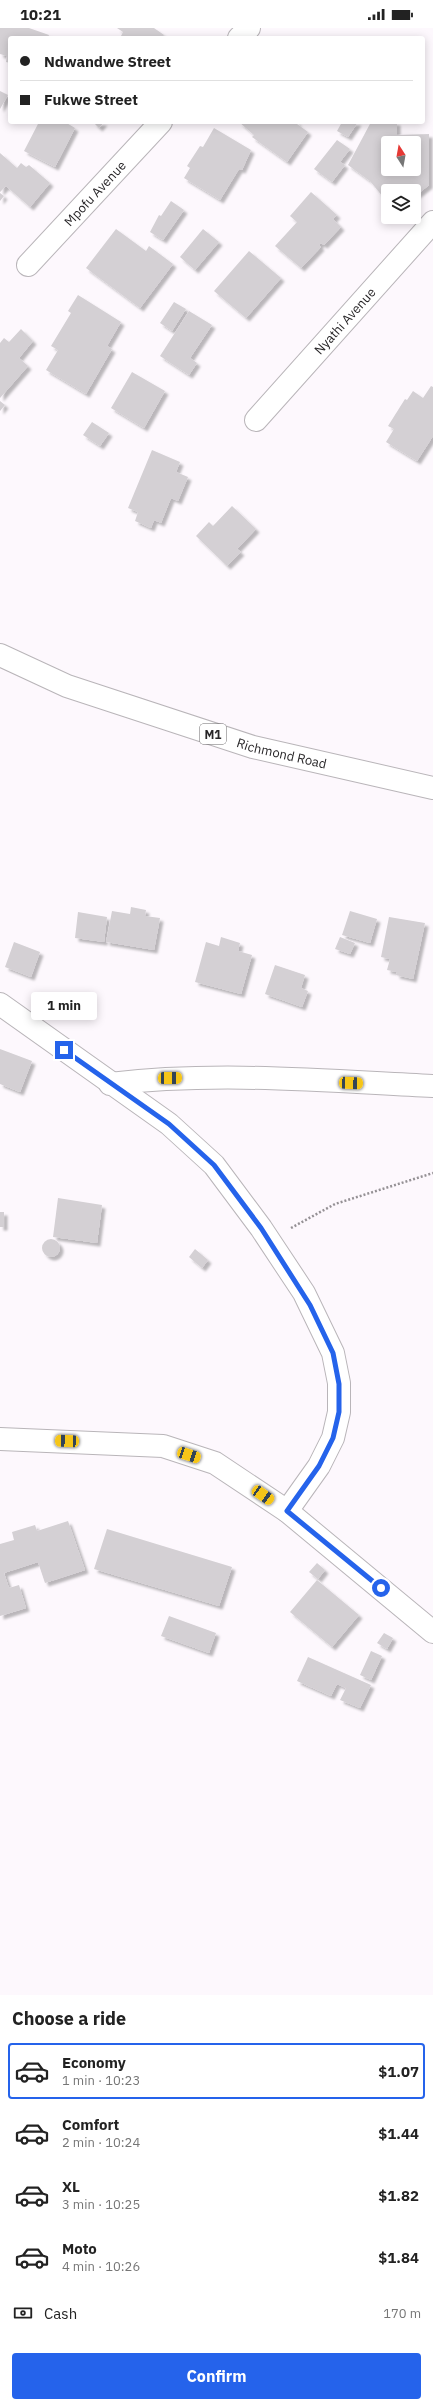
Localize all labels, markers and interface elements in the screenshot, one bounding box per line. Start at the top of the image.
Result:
text: 10:21 [20,5,61,24]
text: Ndwandwe Street [44,52,171,71]
text: Fukwe Street [44,90,138,109]
north arrow [381,136,421,176]
map controls [381,136,421,224]
street label: Mpofu Avenue [60,157,129,230]
button: layers [381,184,421,224]
street label: Nyathi Avenue [310,284,379,358]
road number: M1 [200,724,226,744]
street label: Richmond Road [235,734,328,772]
callout: 1 min [31,992,97,1020]
text: 1 min [47,997,81,1014]
route end [55,1041,73,1059]
car [158,1072,182,1084]
car [339,1077,363,1089]
car [55,1435,79,1447]
car [176,1446,202,1464]
car [250,1483,276,1507]
route start [372,1579,390,1597]
text: Choose a ride [12,2007,126,2030]
icon: car [14,2053,50,2089]
text: Economy [62,2053,126,2072]
text: $1.07 [378,2062,419,2081]
text: 1 min · 10:23 [62,2072,140,2089]
icon: car [14,2115,50,2151]
text: Comfort [62,2115,119,2134]
text: $1.44 [378,2124,419,2143]
text: 2 min · 10:24 [62,2134,140,2151]
icon: car [14,2177,50,2213]
text: XL [62,2177,80,2196]
text: $1.82 [378,2186,419,2205]
text: 3 min · 10:25 [62,2196,140,2213]
icon: car [14,2239,50,2275]
text: Moto [62,2239,97,2258]
text: $1.84 [378,2248,419,2267]
text: 4 min · 10:26 [62,2258,140,2275]
icon: cash [12,2302,34,2324]
text: Cash [44,2304,77,2323]
text: 170 m [383,2305,421,2322]
button: Confirm [12,2353,421,2399]

